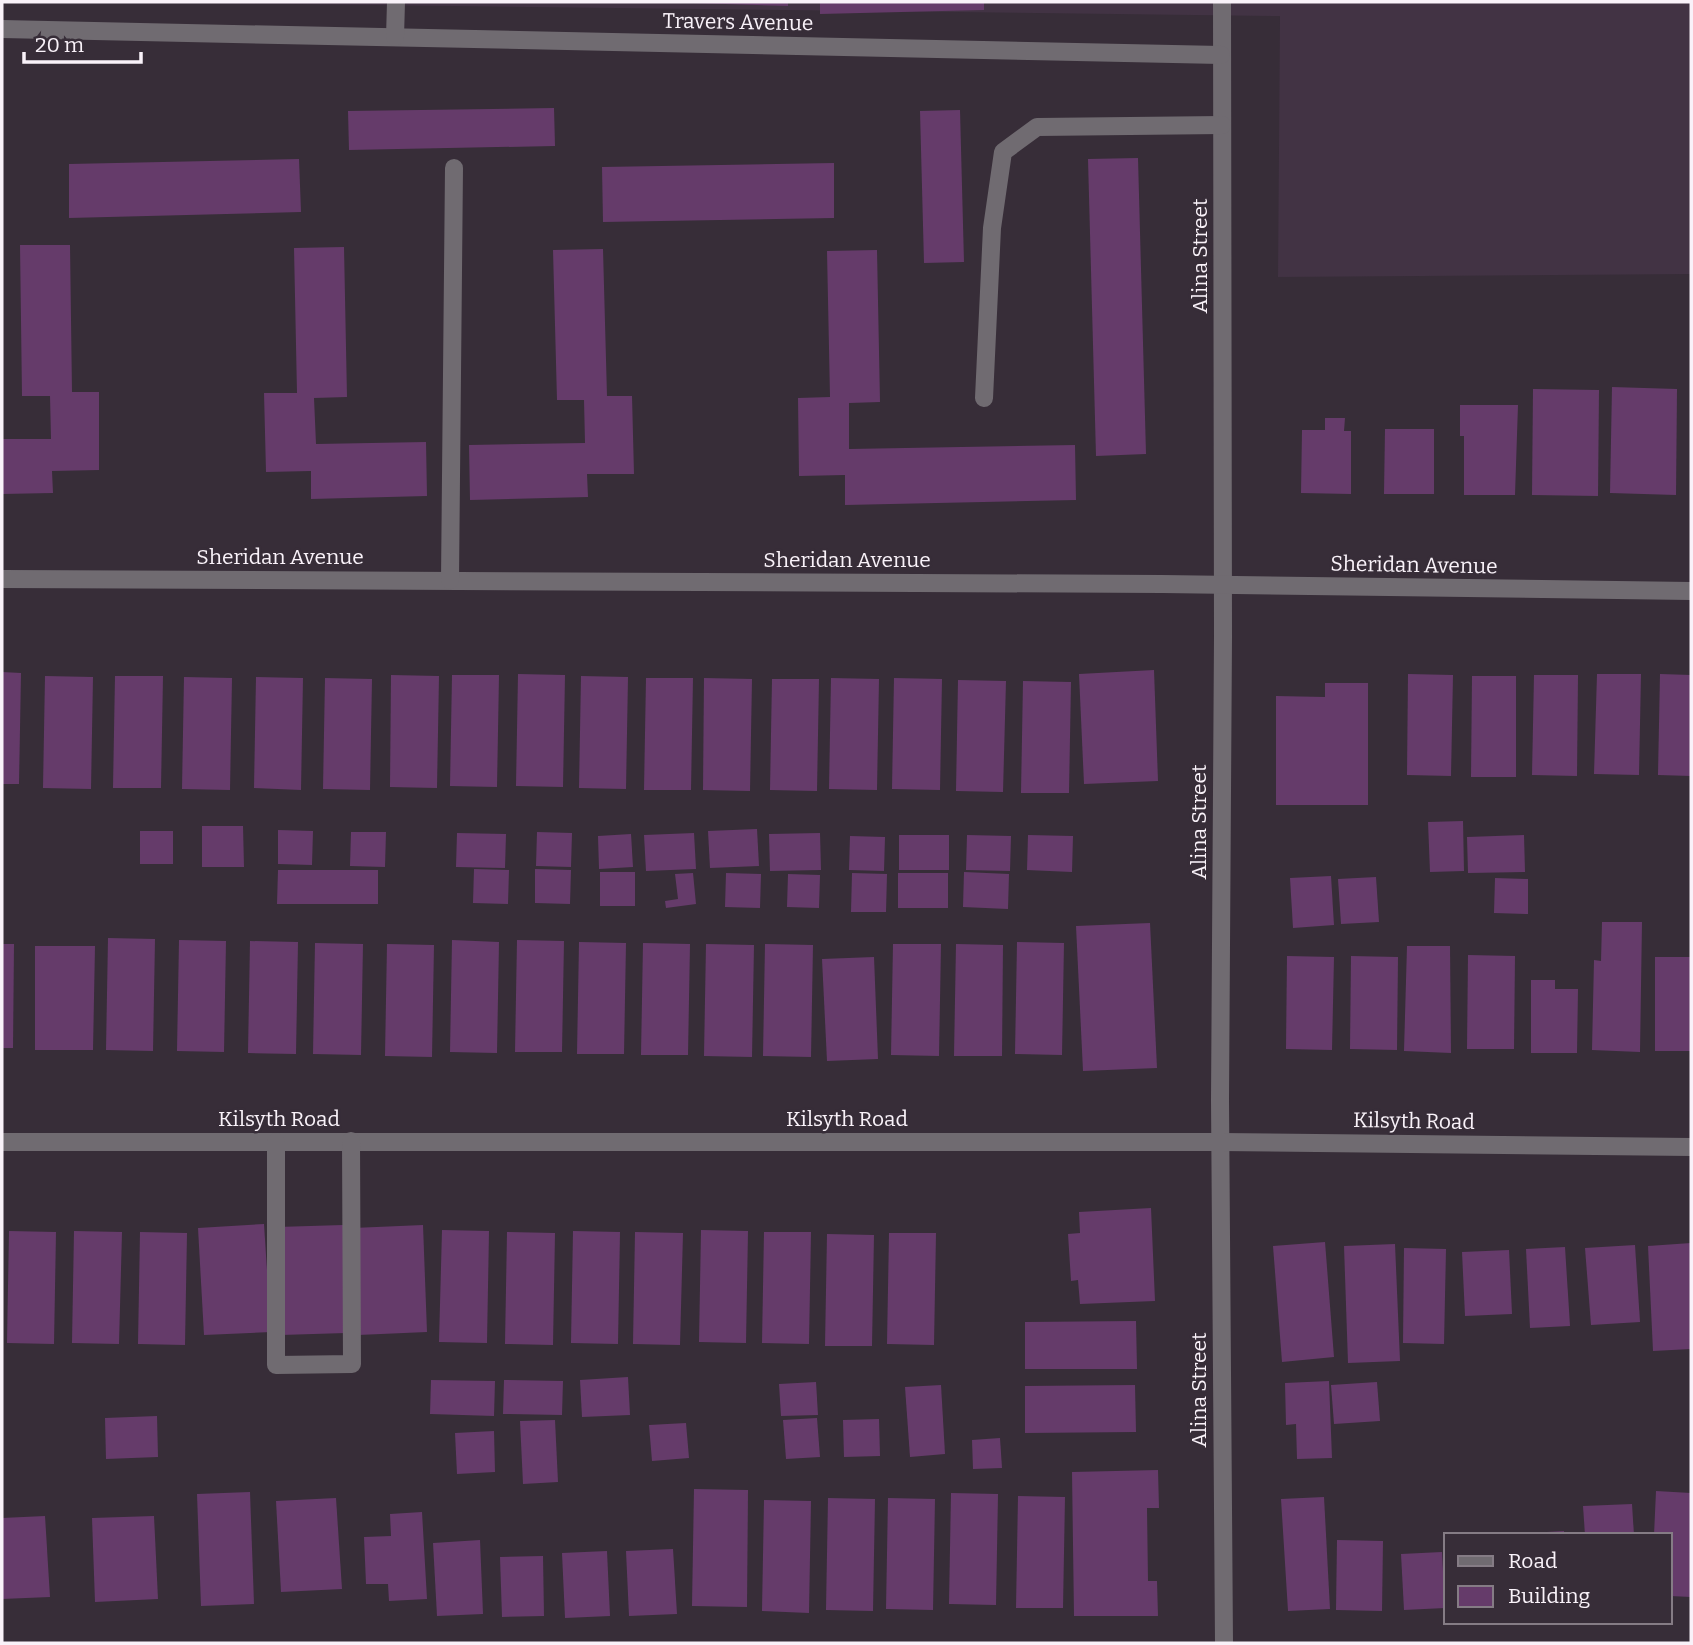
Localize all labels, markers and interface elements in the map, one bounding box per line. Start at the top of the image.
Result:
street label: Travers Avenue [662,8,814,36]
scale bar [24,21,142,65]
text: 20 m [35,32,84,58]
street label: Alina Street [1187,198,1213,314]
street label: Sheridan Avenue [196,544,364,570]
street label: Sheridan Avenue [763,547,931,573]
street label: Sheridan Avenue [1330,551,1498,579]
street label: Alina Street [1186,764,1212,880]
street label: Kilsyth Road [218,1106,340,1132]
street label: Kilsyth Road [786,1106,908,1132]
street label: Kilsyth Road [1353,1107,1475,1135]
street label: Alina Street [1186,1332,1212,1448]
legend [1444,1533,1672,1624]
text: Road [1508,1548,1557,1574]
text: Building [1508,1583,1591,1609]

